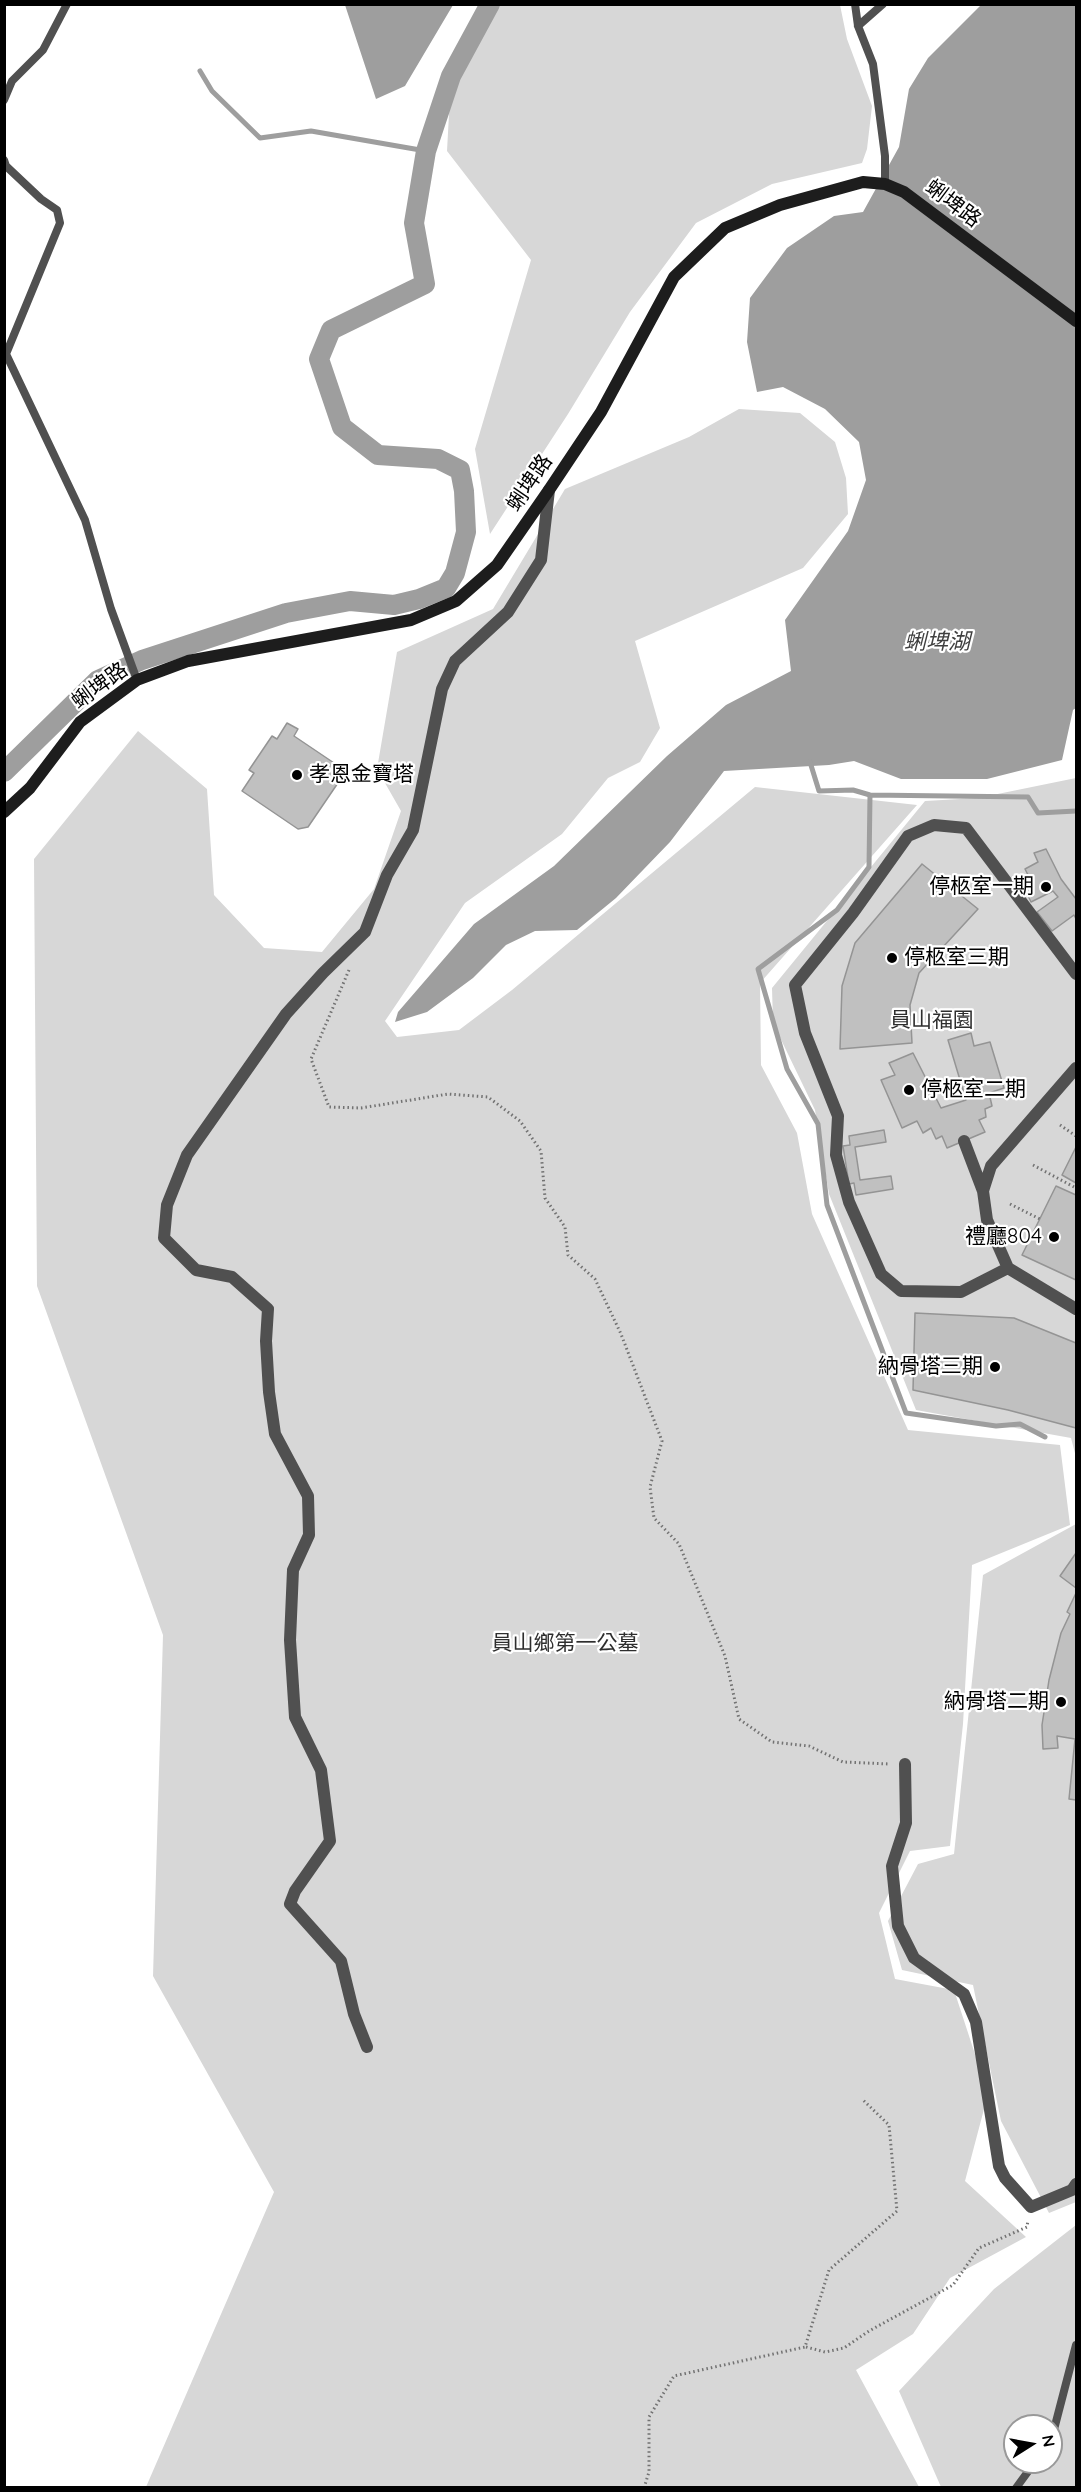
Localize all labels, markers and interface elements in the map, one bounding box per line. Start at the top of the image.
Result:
street label: 蜊埤路 [920,175,986,233]
street label: 蜊埤路 [502,450,558,516]
water label: 蜊埤湖 [904,629,970,655]
street label: 蜊埤路 [67,657,133,715]
place label: 孝恩金寶塔 [309,762,414,788]
marker: 孝恩金寶塔 [290,768,304,782]
place label: 停柩室一期 [929,874,1034,900]
marker: 停柩室一期 [1039,880,1053,894]
place label: 停柩室三期 [904,945,1009,971]
marker: 停柩室三期 [885,951,899,965]
park label: 員山福園 [890,1008,974,1034]
place label: 停柩室二期 [921,1077,1026,1103]
marker: 停柩室二期 [902,1083,916,1097]
place label: 禮廳804 [965,1224,1042,1250]
marker: 禮廳804 [1047,1230,1061,1244]
place label: 納骨塔三期 [878,1354,983,1380]
marker: 納骨塔三期 [988,1360,1002,1374]
park label: 員山鄉第一公墓 [492,1631,638,1657]
place label: 納骨塔二期 [944,1689,1049,1715]
marker: 納骨塔二期 [1054,1695,1068,1709]
north arrow [1003,2414,1063,2474]
text: N [1038,2433,1060,2449]

